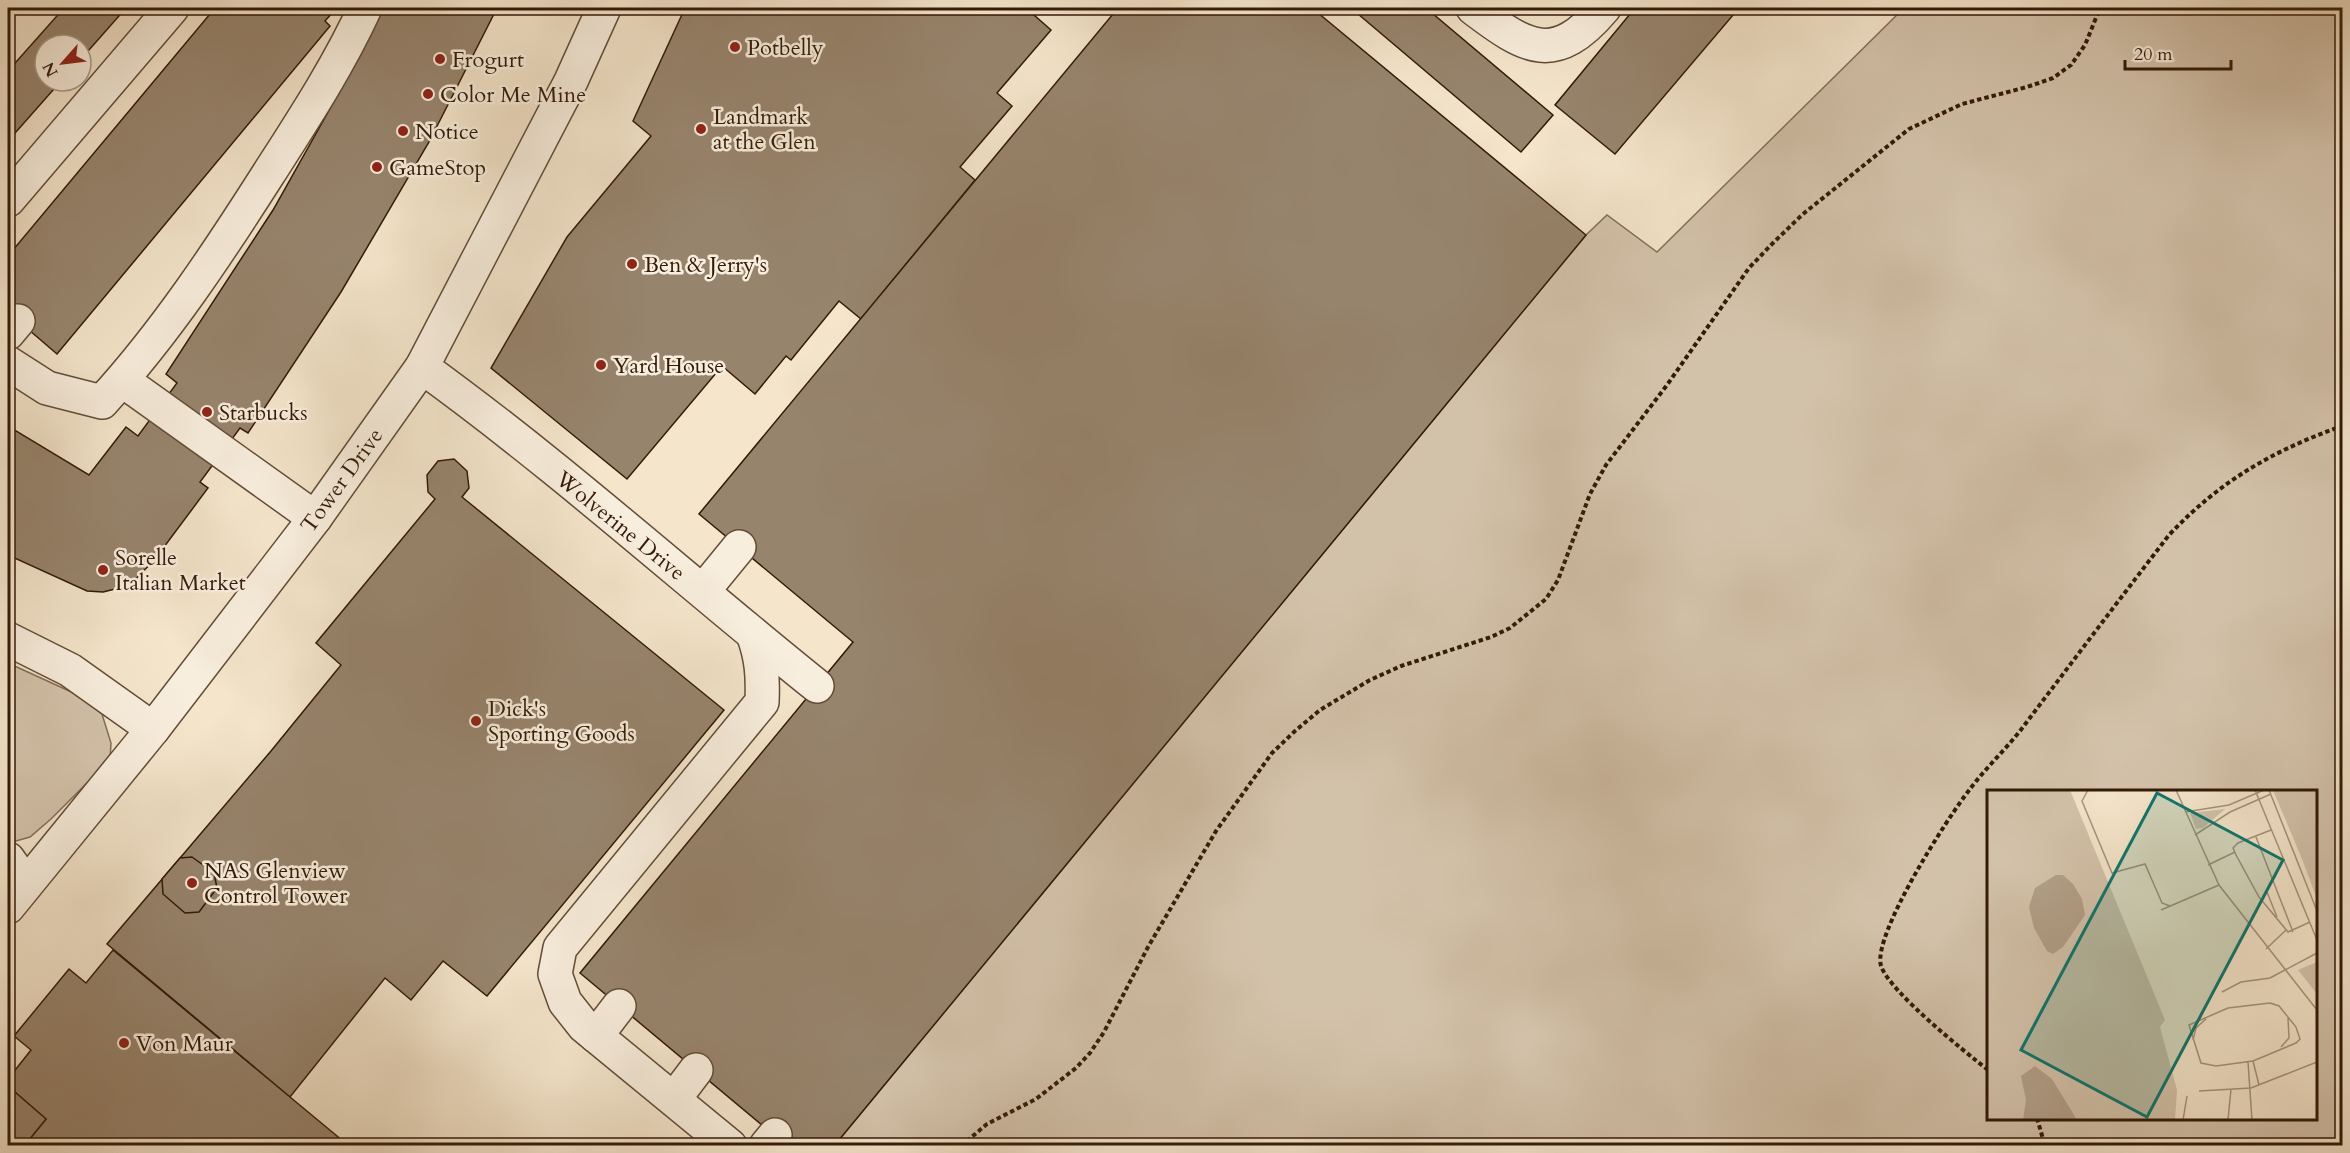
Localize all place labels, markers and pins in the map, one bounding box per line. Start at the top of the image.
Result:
place label: Potbelly [747,33,824,63]
marker: Potbelly [728,40,742,54]
place label: Frogurt [452,45,524,75]
marker: Frogurt [433,52,447,66]
place label: Color Me Mine [440,80,586,110]
marker: Color Me Mine [421,87,435,101]
place label: Landmark at the Glen [713,102,816,157]
place label: Notice [415,117,479,147]
marker: Landmark at the Glen [694,122,708,136]
marker: Notice [396,124,410,138]
place label: GameStop [389,153,486,183]
marker: GameStop [370,160,384,174]
place label: Ben & Jerry's [644,250,767,280]
marker: Ben & Jerry's [625,257,639,271]
place label: Yard House [613,351,724,381]
marker: Yard House [594,358,608,372]
place label: Starbucks [219,398,308,428]
marker: Starbucks [200,405,214,419]
place label: Sorelle Italian Market [115,543,246,598]
marker: Sorelle Italian Market [96,563,110,577]
place label: Dick's Sporting Goods [488,694,635,749]
marker: Dick's Sporting Goods [469,714,483,728]
place label: NAS Glenview Control Tower [204,856,348,911]
marker: NAS Glenview Control Tower [185,876,199,890]
place label: Von Maur [136,1029,234,1059]
marker: Von Maur [117,1036,131,1050]

